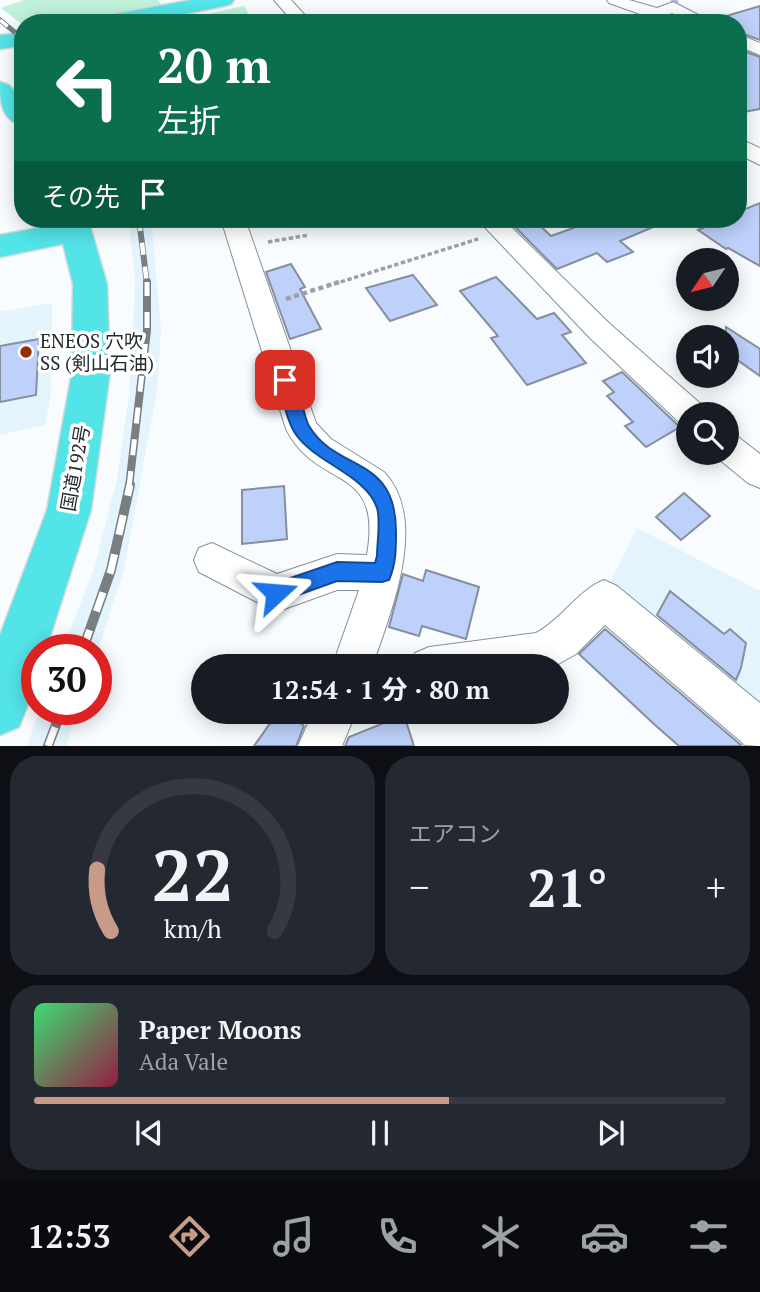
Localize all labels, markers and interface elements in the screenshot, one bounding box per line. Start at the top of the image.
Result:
text: 20 m [157,32,271,97]
icon: left [42,42,133,133]
text: 左折 [157,99,221,141]
icon: arrive [134,175,172,213]
text: その先 [42,179,120,213]
north arrow [676,248,738,312]
map controls [676,248,739,465]
button: sound [676,325,739,388]
place label: ENEOS 穴吹 SS (剣山石油) [40,328,154,375]
marker: ENEOS 穴吹 SS (剣山石油) [18,344,34,360]
pin [255,350,315,410]
icon: arrive [266,361,304,399]
button: search [676,402,739,465]
street label: 国道192号 [55,423,94,513]
position arrow [239,556,313,630]
speed limit sign: 30 [21,634,112,725]
text: 12:54 · 1 分 · 80 m [270,672,490,706]
text: エアコン [409,818,501,849]
text: 22 [151,826,234,923]
text: 21° [527,853,608,922]
text: − [409,862,429,912]
text: + [706,862,726,912]
text: km/h [164,912,222,945]
text: Paper Moons [139,1012,302,1046]
text: Ada Vale [139,1046,228,1077]
icon: previous [130,1114,168,1152]
icon: pause [361,1114,399,1152]
icon: next [592,1114,630,1152]
icon: directions [165,1212,214,1261]
icon: music [269,1212,318,1261]
icon: phone [373,1212,422,1261]
icon: climate [476,1212,525,1261]
icon: car [580,1212,629,1261]
icon: filters [684,1212,733,1261]
text: 12:53 [27,1215,111,1257]

